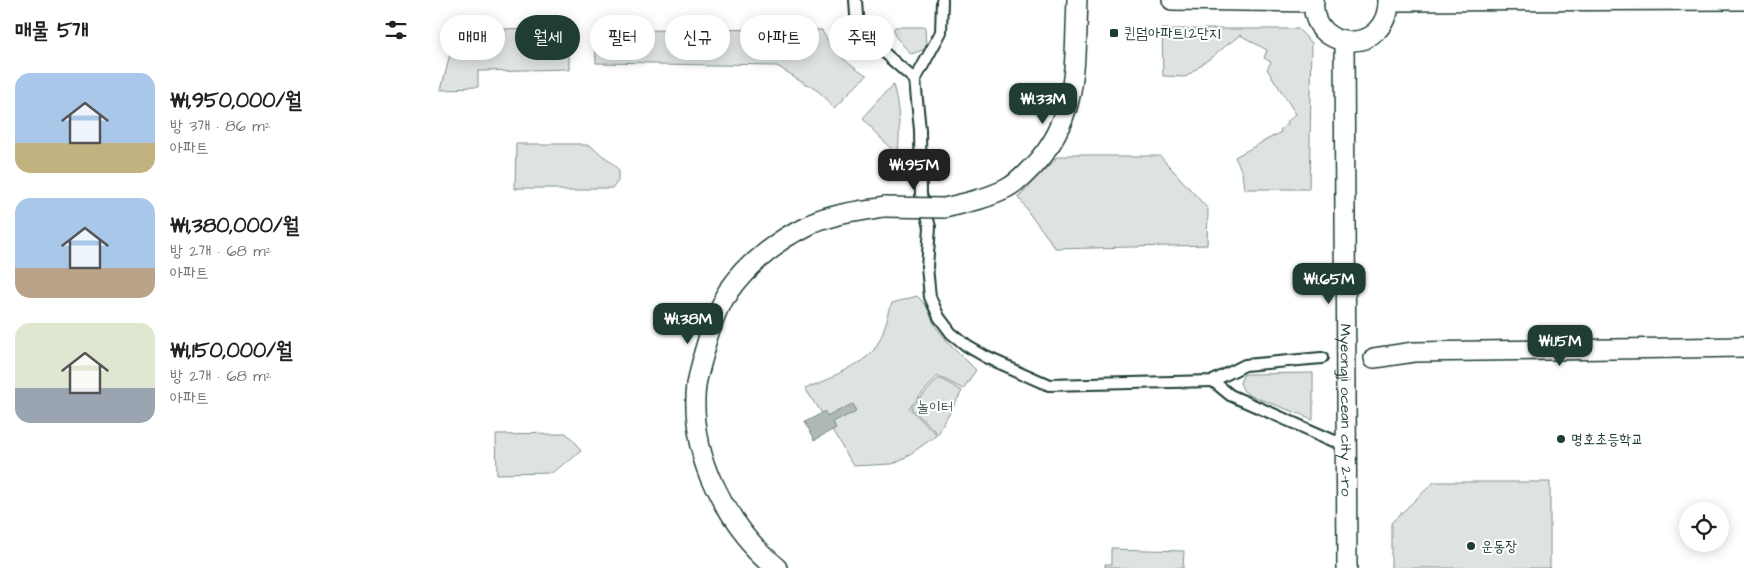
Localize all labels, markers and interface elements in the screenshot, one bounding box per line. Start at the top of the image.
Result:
chip: 매매 [440,15,505,60]
chip: 월세 [515,15,580,60]
chip: 필터 [590,15,655,60]
chip: 신규 [665,15,730,60]
chip: 아파트 [740,15,819,60]
chip: 주택 [829,15,894,60]
text: 매물 5개 [15,16,89,45]
icon: filters [382,16,410,44]
place label: 퀸덤아파트1.2단지 [1124,23,1221,44]
marker: 퀸덤아파트1.2단지 [1108,27,1120,39]
pin: ₩1.33M [1002,82,1084,125]
text: ₩1,950,000/월 [170,86,302,115]
text: ₩1.33M [1020,88,1066,110]
icon: home [55,93,115,153]
text: 방 3개 · 86 m² [170,115,271,137]
text: 아파트 [170,137,209,159]
pin: ₩1.95M [873,148,955,191]
text: ₩1.95M [889,154,939,176]
text: ₩1,380,000/월 [170,211,300,240]
icon: home [55,218,115,278]
text: 방 2개 · 68 m² [170,240,272,262]
text: 아파트 [170,262,209,284]
pin: ₩1.65M [1288,262,1370,305]
text: ₩1.65M [1304,268,1354,290]
pin: ₩1.38M [647,302,729,345]
text: ₩1.38M [664,308,712,330]
street label: Myeongji ocean city 2-ro [1334,324,1357,497]
pin: ₩1.15M [1519,324,1601,367]
text: ₩1.15M [1539,330,1581,352]
text: ₩1,150,000/월 [170,336,293,365]
icon: home [55,343,115,403]
text: 방 2개 · 68 m² [170,365,272,387]
text: 아파트 [170,387,209,409]
park label: 놀이터 [917,397,953,418]
place label: 명호초등학교 [1571,429,1643,450]
marker: 명호초등학교 [1555,433,1567,445]
map controls [1679,502,1729,552]
button: locate [1679,502,1729,552]
place label: 운동장 [1481,536,1517,557]
marker: 운동장 [1465,540,1477,552]

